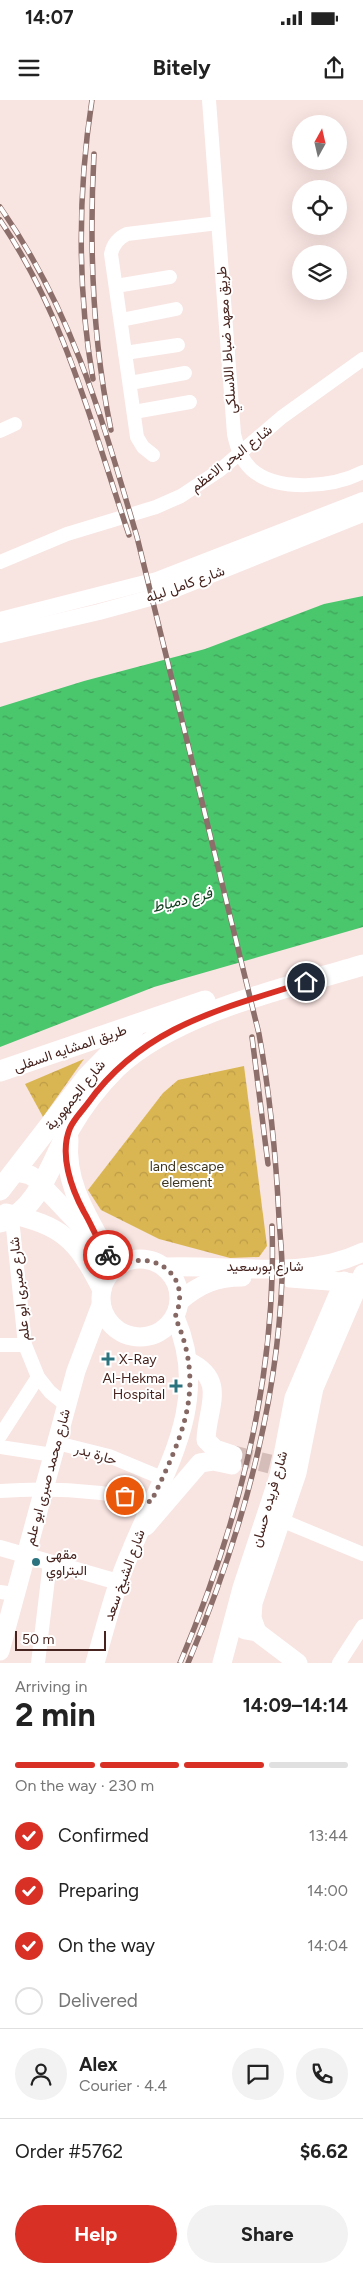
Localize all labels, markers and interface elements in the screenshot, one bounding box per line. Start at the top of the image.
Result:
text: 14:07 [25,6,74,29]
icon: menu [15,54,43,82]
text: Bitely [152,54,211,81]
icon: share [320,54,348,82]
north arrow [292,115,348,170]
map controls [292,115,347,300]
button: locate [292,180,347,235]
button: layers [292,245,347,300]
street label: طريق معهد ضباط اللاسلكي [213,265,243,414]
street label: شارع البحر الاعظم [187,421,277,497]
street label: شارع كامل ليله [143,562,228,608]
water label: فرع دمياط [150,884,216,918]
pin [285,961,327,1003]
icon: home [292,968,320,996]
street label: طريق المشايه السفلى [11,1021,129,1076]
street label: شارع الجمهورية [42,1057,111,1135]
park label: land escape element [150,1158,225,1191]
courier [83,1230,133,1280]
street label: شارع صبرى ابو علم [6,1236,35,1342]
icon: bike [94,1241,122,1269]
street label: شارع بورسعيد [226,1258,304,1277]
place label: X-Ray [119,1351,157,1368]
marker: X-Ray [101,1352,115,1366]
place label: Al-Hekma Hospital [103,1370,165,1403]
marker: Al-Hekma Hospital [169,1379,183,1393]
street label: شارع محمد صبرى ابو علم [21,1407,76,1548]
street label: حارة بدر [72,1440,119,1469]
street label: شارع فريده حسان [248,1449,293,1550]
pin [104,1475,146,1517]
icon: bag [111,1482,139,1510]
street label: شارع الشيخ سعد [100,1527,151,1624]
place label: مقهى البتراوي [46,1546,87,1582]
marker: مقهى البتراوي [30,1556,42,1568]
scale bar [15,1628,106,1651]
text: 50 m [22,1631,54,1648]
text: Arriving in [15,1677,87,1696]
text: 14:09–14:14 [243,1694,348,1717]
text: 2 min [15,1696,96,1734]
text: On the way · 230 m [15,1776,154,1795]
icon: check [15,1822,43,1850]
text: Confirmed [58,1824,149,1847]
text: 13:44 [309,1826,348,1845]
icon: check [15,1877,43,1905]
text: Preparing [58,1879,139,1902]
text: 14:00 [307,1881,348,1900]
icon: check [15,1932,43,1960]
text: On the way [58,1934,155,1957]
text: 14:04 [307,1936,348,1955]
text: Delivered [58,1989,138,2012]
button: person [15,2048,67,2100]
button: chat [232,2048,284,2100]
button: phone [296,2048,348,2100]
text: Alex [79,2053,118,2076]
text: Courier · 4.4 [79,2076,167,2095]
text: Order #5762 [15,2140,123,2163]
text: $6.62 [300,2140,348,2163]
button: Help [15,2205,177,2263]
button: Share [187,2205,348,2263]

